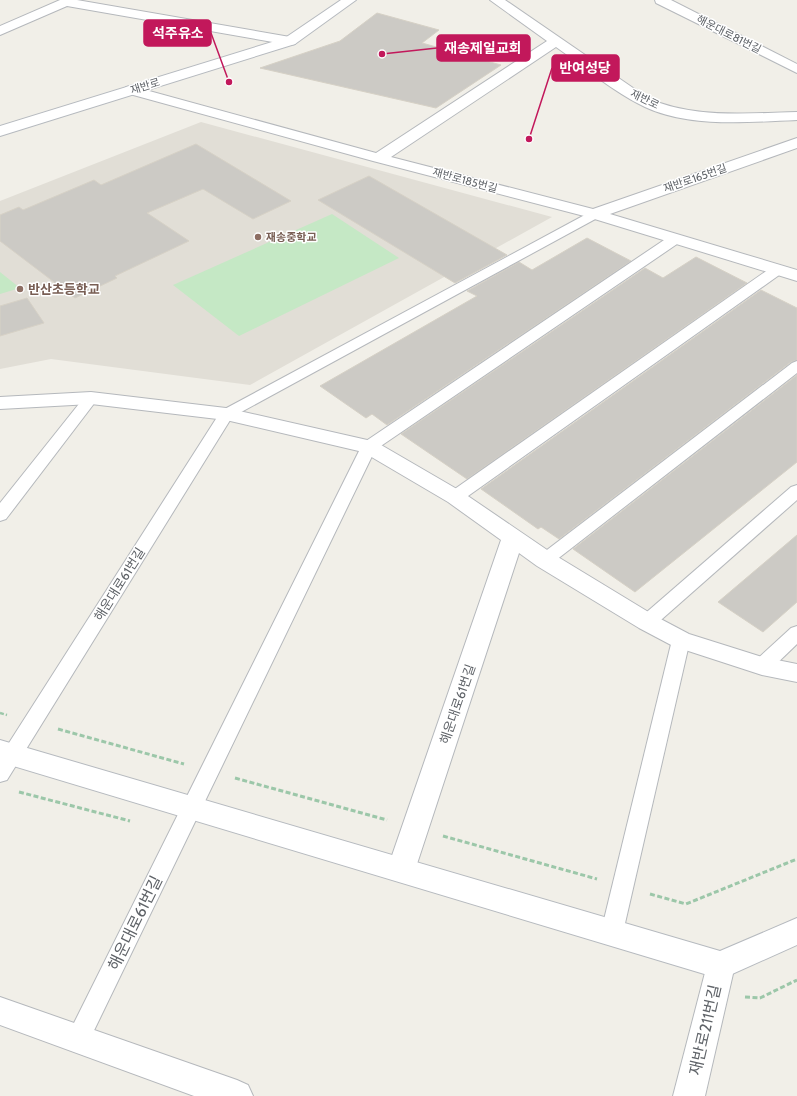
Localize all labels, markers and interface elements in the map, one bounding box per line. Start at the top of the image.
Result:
street label: 해운대로81번길 [694,12,764,56]
callout: 석주유소 [144,20,211,46]
text: 석주유소 [152,24,204,42]
callout: 재송제일교회 [437,35,530,61]
text: 재송제일교회 [444,39,522,57]
callout: 반여성당 [552,55,619,81]
text: 반여성당 [559,59,611,77]
street label: 재반로 [128,75,162,97]
street label: 재반로 [628,86,662,112]
street label: 재반로165번길 [661,161,729,195]
street label: 재반로185번길 [431,165,499,195]
place label: 재송중학교 [266,230,317,244]
marker: 재송중학교 [253,232,263,242]
place label: 반산초등학교 [28,281,100,297]
marker: 반산초등학교 [15,284,25,294]
street label: 해운대로61번길 [90,544,148,624]
street label: 해운대로61번길 [436,662,478,746]
street label: 해운대로61번길 [104,873,166,973]
street label: 재반로211번길 [685,983,725,1077]

